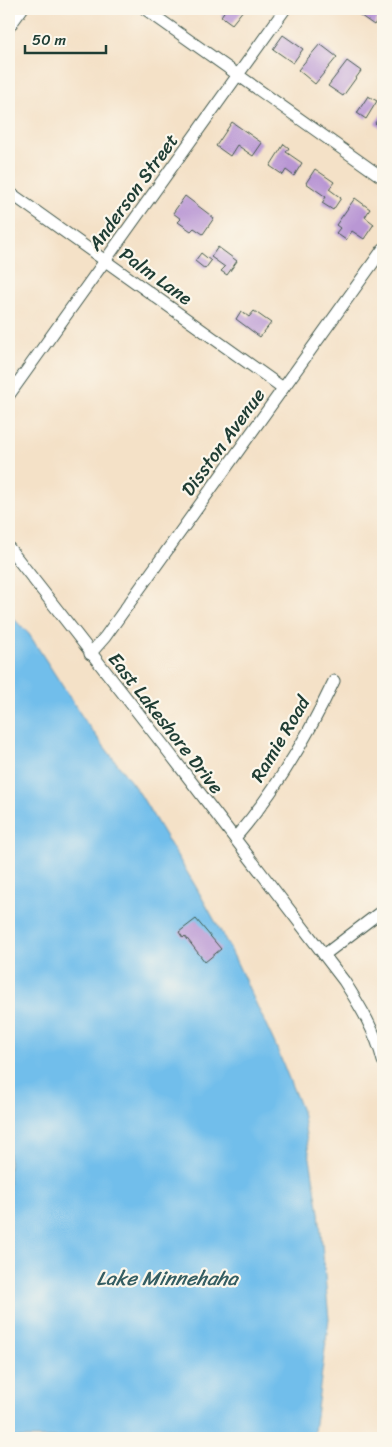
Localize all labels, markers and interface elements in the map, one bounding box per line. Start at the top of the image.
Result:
scale bar [25,22,106,54]
text: 50 m [32,27,67,53]
street label: Anderson Street [78,126,187,259]
street label: Palm Lane [112,238,200,314]
street label: Disston Avenue [172,381,274,503]
street label: East Lakeshore Drive [100,644,233,802]
street label: Ramie Road [241,688,320,789]
water label: Lake Minnehaha [97,1261,239,1296]

